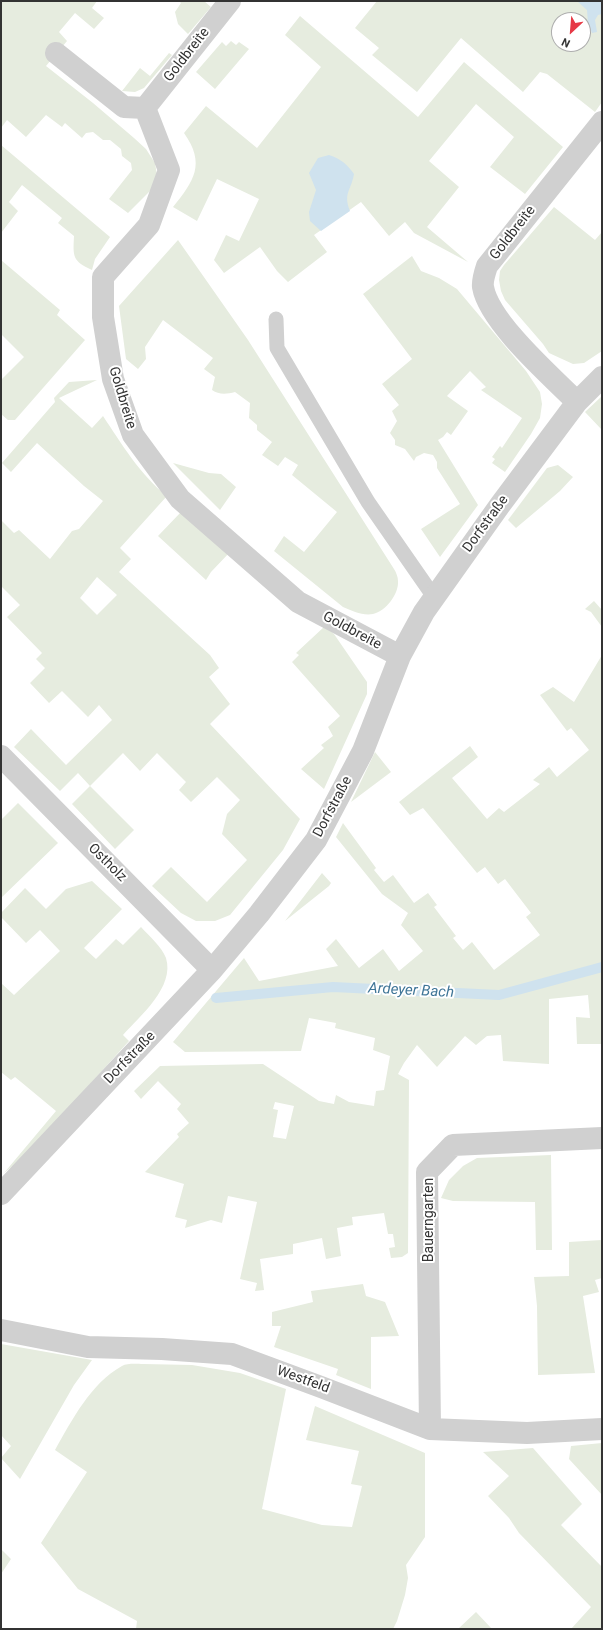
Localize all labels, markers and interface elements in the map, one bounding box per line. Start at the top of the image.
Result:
north arrow [551,12,591,52]
street label: Goldbreite [161,25,213,85]
text: N [560,35,572,50]
street label: Goldbreite [487,203,539,263]
street label: Goldbreite [105,365,139,431]
street label: Dorfstraße [460,492,512,556]
street label: Goldbreite [320,609,384,653]
street label: Dorfstraße [310,774,356,840]
street label: Ostholz [84,840,130,886]
water label: Ardeyer Bach [368,980,454,1002]
street label: Dorfstraße [101,1028,159,1088]
street label: Bauerngarten [421,1178,437,1262]
street label: Westfeld [274,1363,332,1397]

